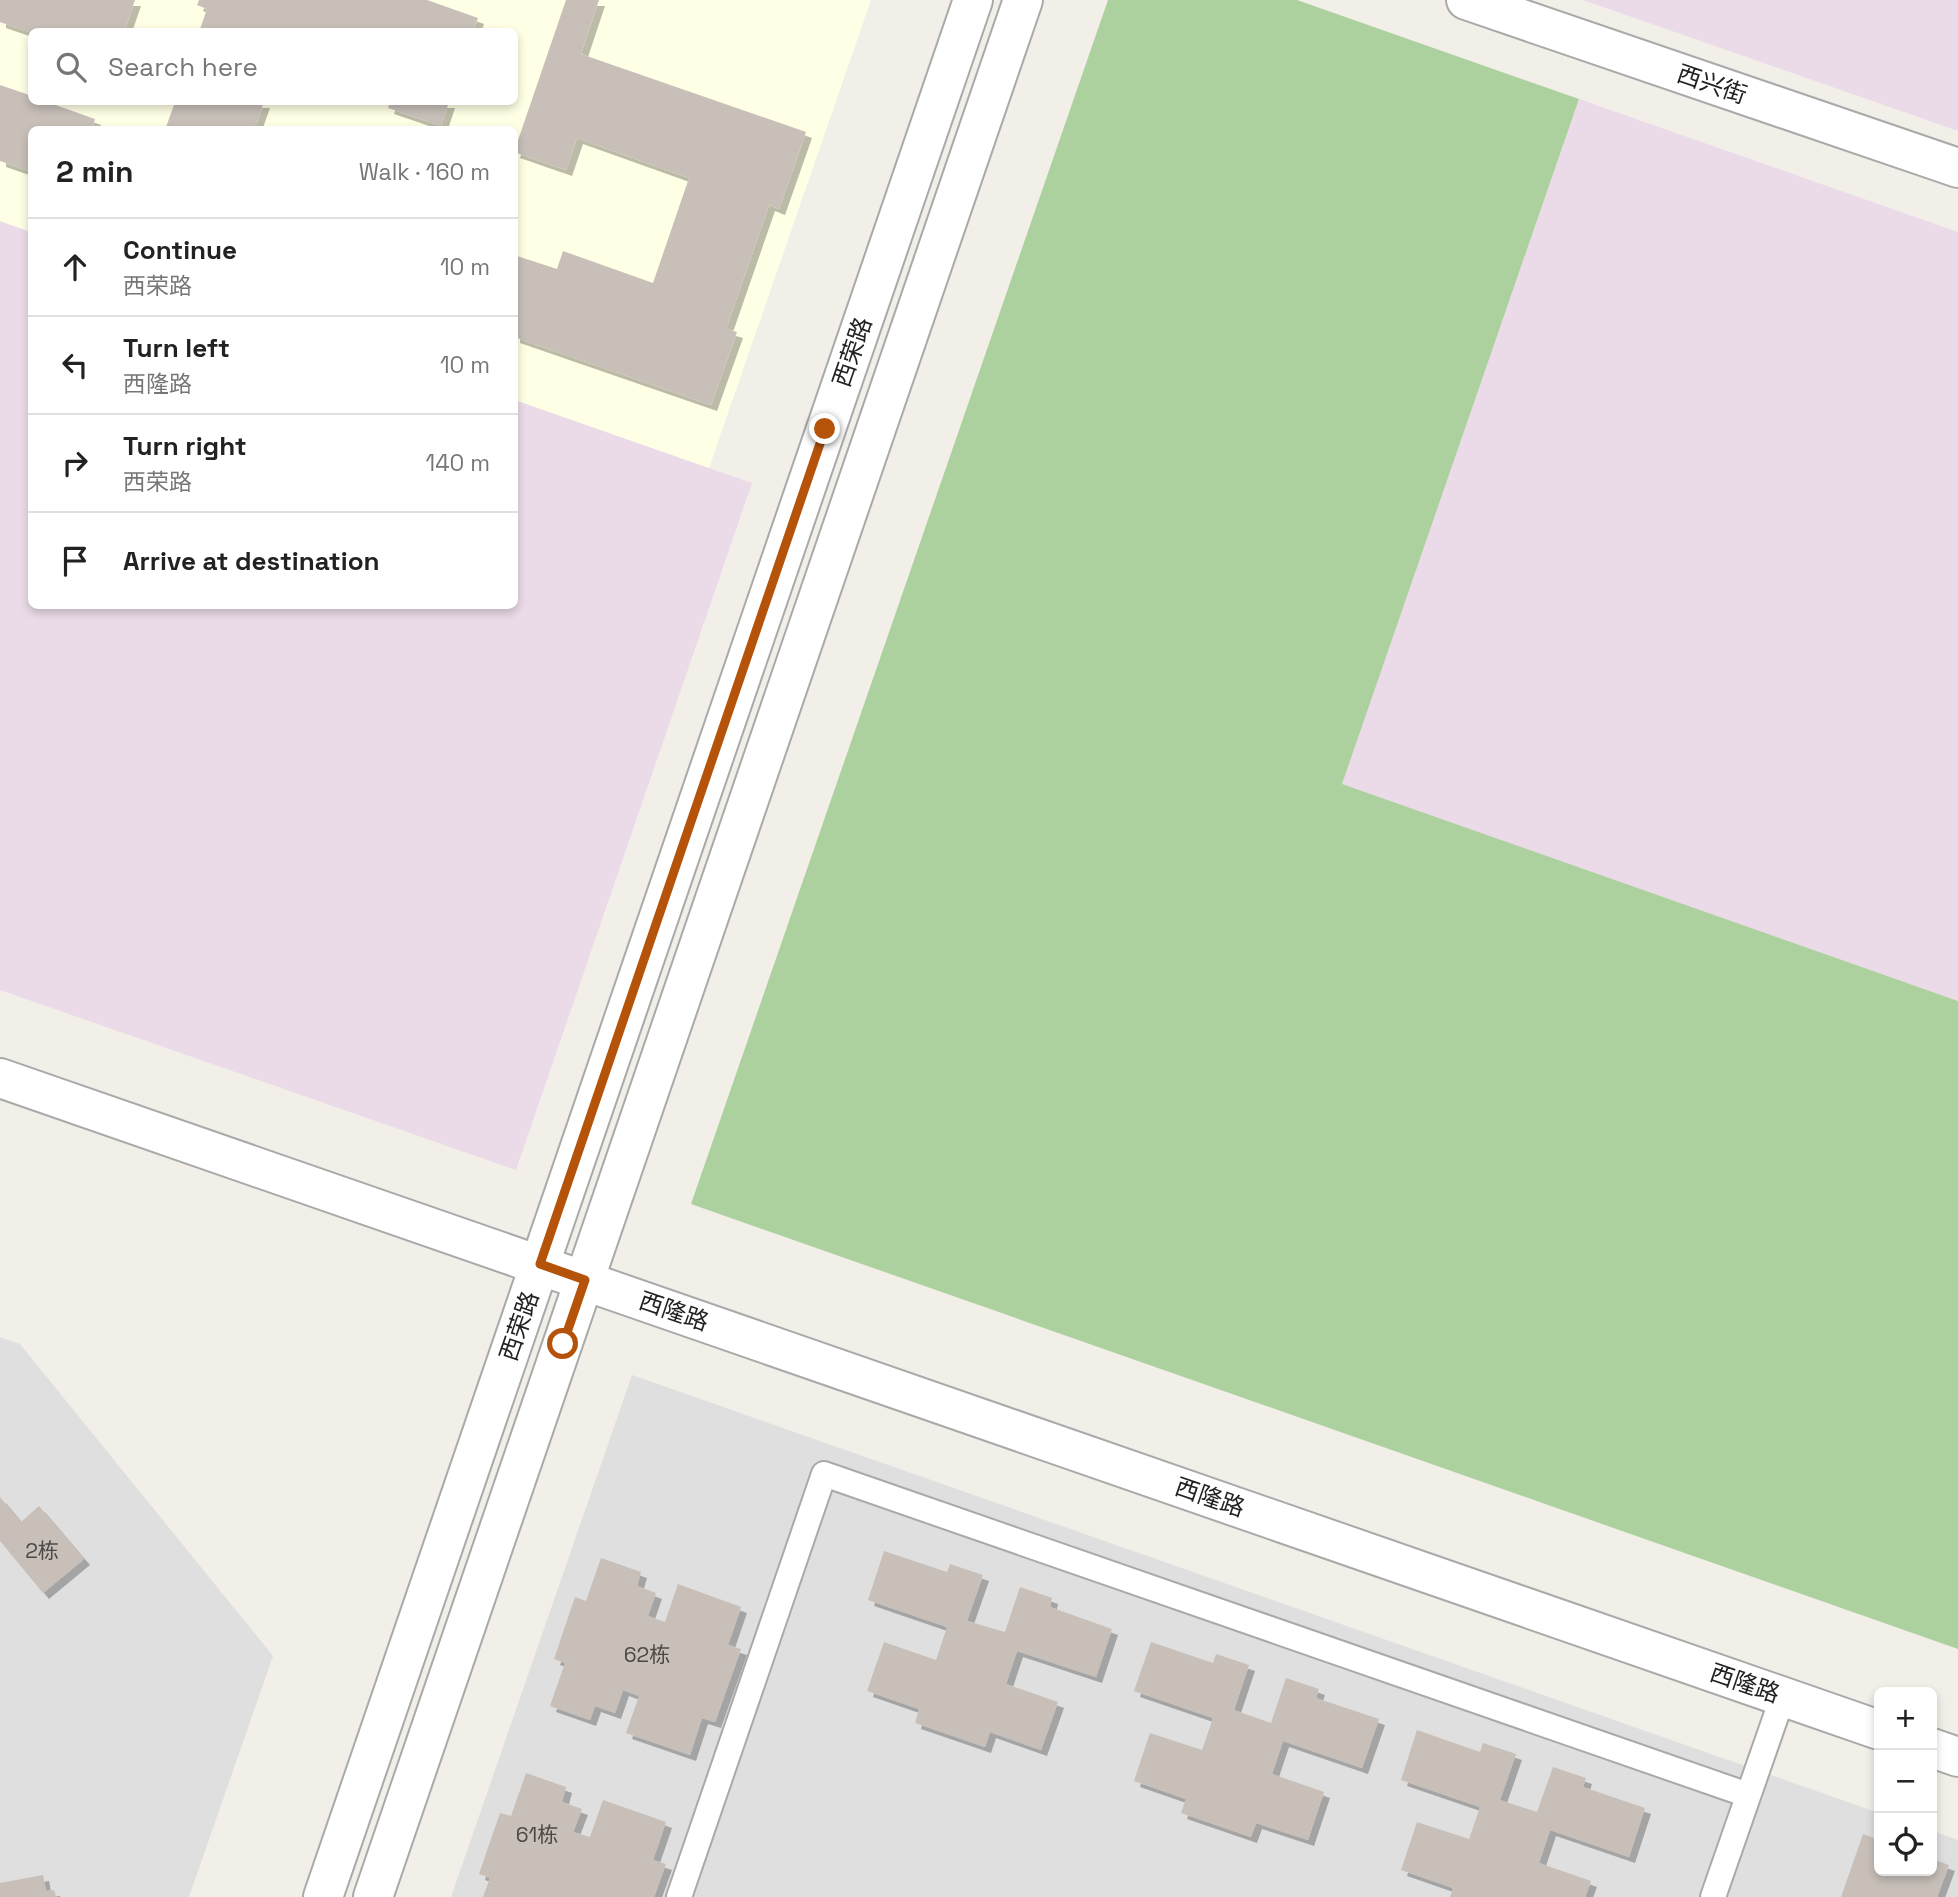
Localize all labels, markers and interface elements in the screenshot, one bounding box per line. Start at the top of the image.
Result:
search box [28,28,518,105]
icon: search [52,48,90,86]
text: Search here [108,50,258,84]
street label: 西兴街 [1673,58,1751,110]
text: 2 min [56,152,134,191]
text: Walk · 160 m [359,157,490,187]
text: Continue [123,233,237,267]
icon: ahead [56,248,94,286]
text: 10 m [440,252,490,282]
text: 西荣路 [123,271,192,301]
street label: 西荣路 [826,313,878,391]
text: Turn left [123,331,230,365]
icon: left [56,346,94,384]
text: 10 m [440,350,490,380]
text: 西隆路 [123,369,192,399]
route end [809,413,840,444]
text: Turn right [123,429,247,463]
icon: right [56,444,94,482]
text: 140 m [426,448,490,478]
text: 西荣路 [123,467,192,497]
icon: arrive [56,542,94,580]
text: Arrive at destination [123,544,380,578]
street label: 西隆路 [635,1285,713,1337]
street label: 西荣路 [493,1287,545,1365]
route start [547,1328,578,1359]
street label: 西隆路 [1171,1471,1249,1523]
house number: 2栋 [25,1537,59,1564]
house number: 62栋 [624,1641,670,1668]
street label: 西隆路 [1706,1657,1784,1709]
map controls [1874,1687,1937,1876]
button: + [1874,1687,1937,1750]
button: − [1874,1750,1937,1813]
button: locate [1874,1813,1937,1876]
house number: 61栋 [516,1821,558,1848]

